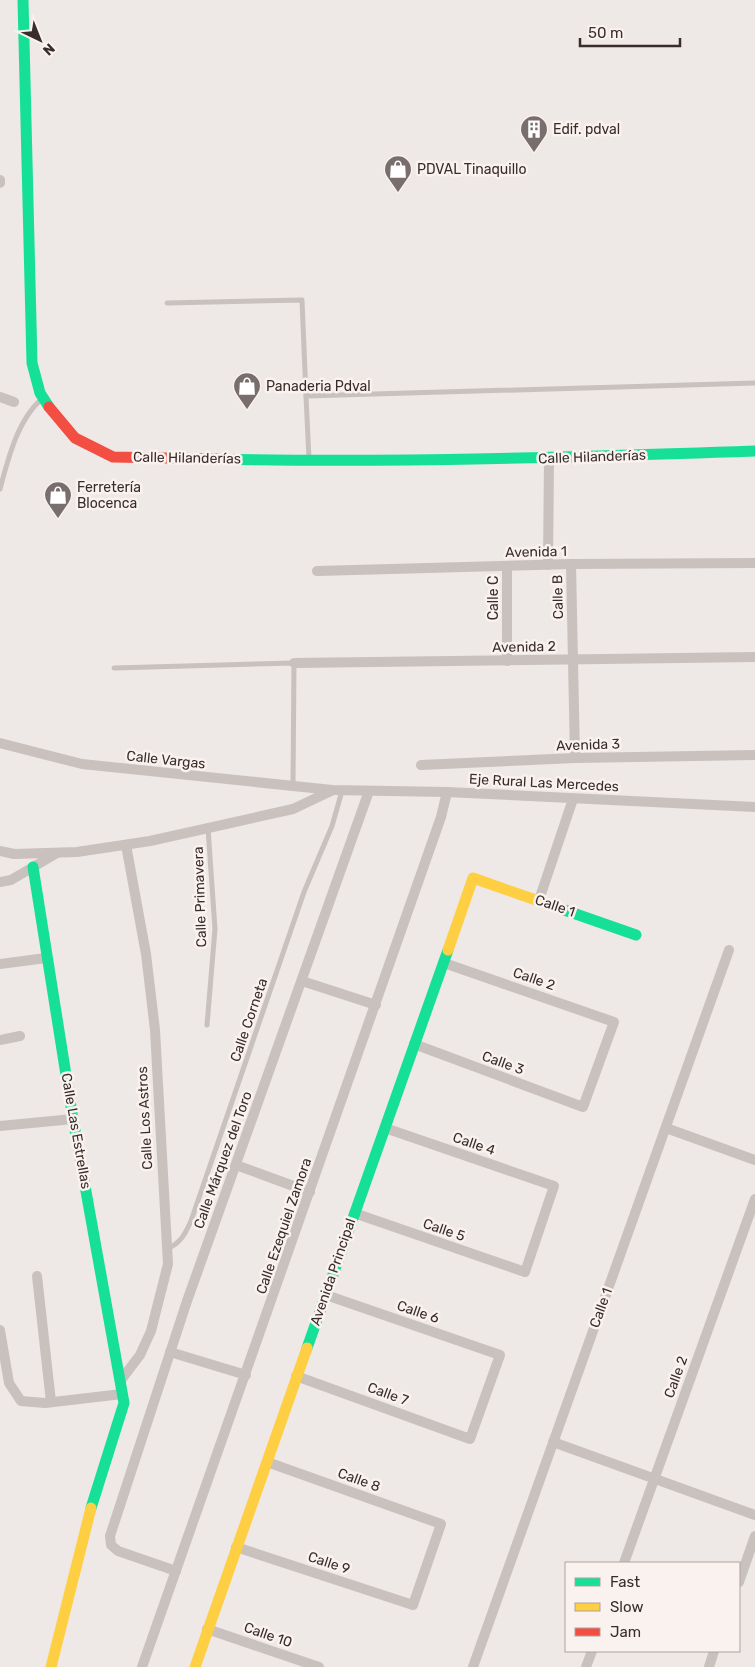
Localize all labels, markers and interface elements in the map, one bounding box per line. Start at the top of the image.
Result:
north arrow [15,15,65,65]
scale bar [580,15,680,47]
text: 50 m [588,24,623,42]
text: N [39,39,58,59]
building icon: Edif. pdval [519,114,549,153]
place label: Edif. pdval [553,121,620,138]
shop icon: PDVAL Tinaquillo [383,154,413,193]
place label: PDVAL Tinaquillo [417,161,527,178]
shop icon: Panaderia Pdval [232,371,262,410]
place label: Panaderia Pdval [266,378,371,395]
street label: Calle Hilanderías [538,447,646,467]
street label: Calle Hilanderías [133,449,241,467]
place label: Ferretería Blocenca [77,479,141,512]
shop icon: Ferretería Blocenca [43,480,73,519]
street label: Avenida 1 [505,543,567,561]
street label: Calle B [549,575,567,619]
street label: Calle C [485,576,502,620]
street label: Avenida 2 [492,638,556,656]
street label: Avenida 3 [556,735,620,755]
street label: Calle Vargas [126,747,206,773]
street label: Eje Rural Las Mercedes [469,771,619,795]
street label: Calle Primavera [190,846,210,948]
street label: Calle 1 [533,891,577,921]
street label: Calle 2 [511,964,557,994]
street label: Calle Corneta [227,976,271,1064]
street label: Calle 3 [480,1048,526,1078]
street label: Calle Los Astros [134,1066,156,1170]
street label: Calle Las Estrellas [57,1072,95,1190]
street label: Calle Márquez del Toro [190,1089,256,1231]
street label: Calle 4 [451,1129,498,1159]
street label: Calle Ezequiel Zamora [253,1156,315,1296]
street label: Calle 5 [421,1215,467,1245]
street label: Avenida Principal [307,1216,359,1328]
street label: Calle 1 [586,1286,616,1330]
street label: Calle 6 [395,1297,441,1327]
street label: Calle 2 [661,1354,691,1400]
street label: Calle 7 [365,1379,411,1409]
street label: Calle 8 [335,1464,383,1496]
street label: Calle 9 [306,1548,352,1578]
legend [565,1562,740,1652]
text: Fast [610,1573,640,1591]
text: Slow [610,1598,643,1616]
street label: Calle 10 [242,1619,295,1651]
text: Jam [610,1623,641,1641]

